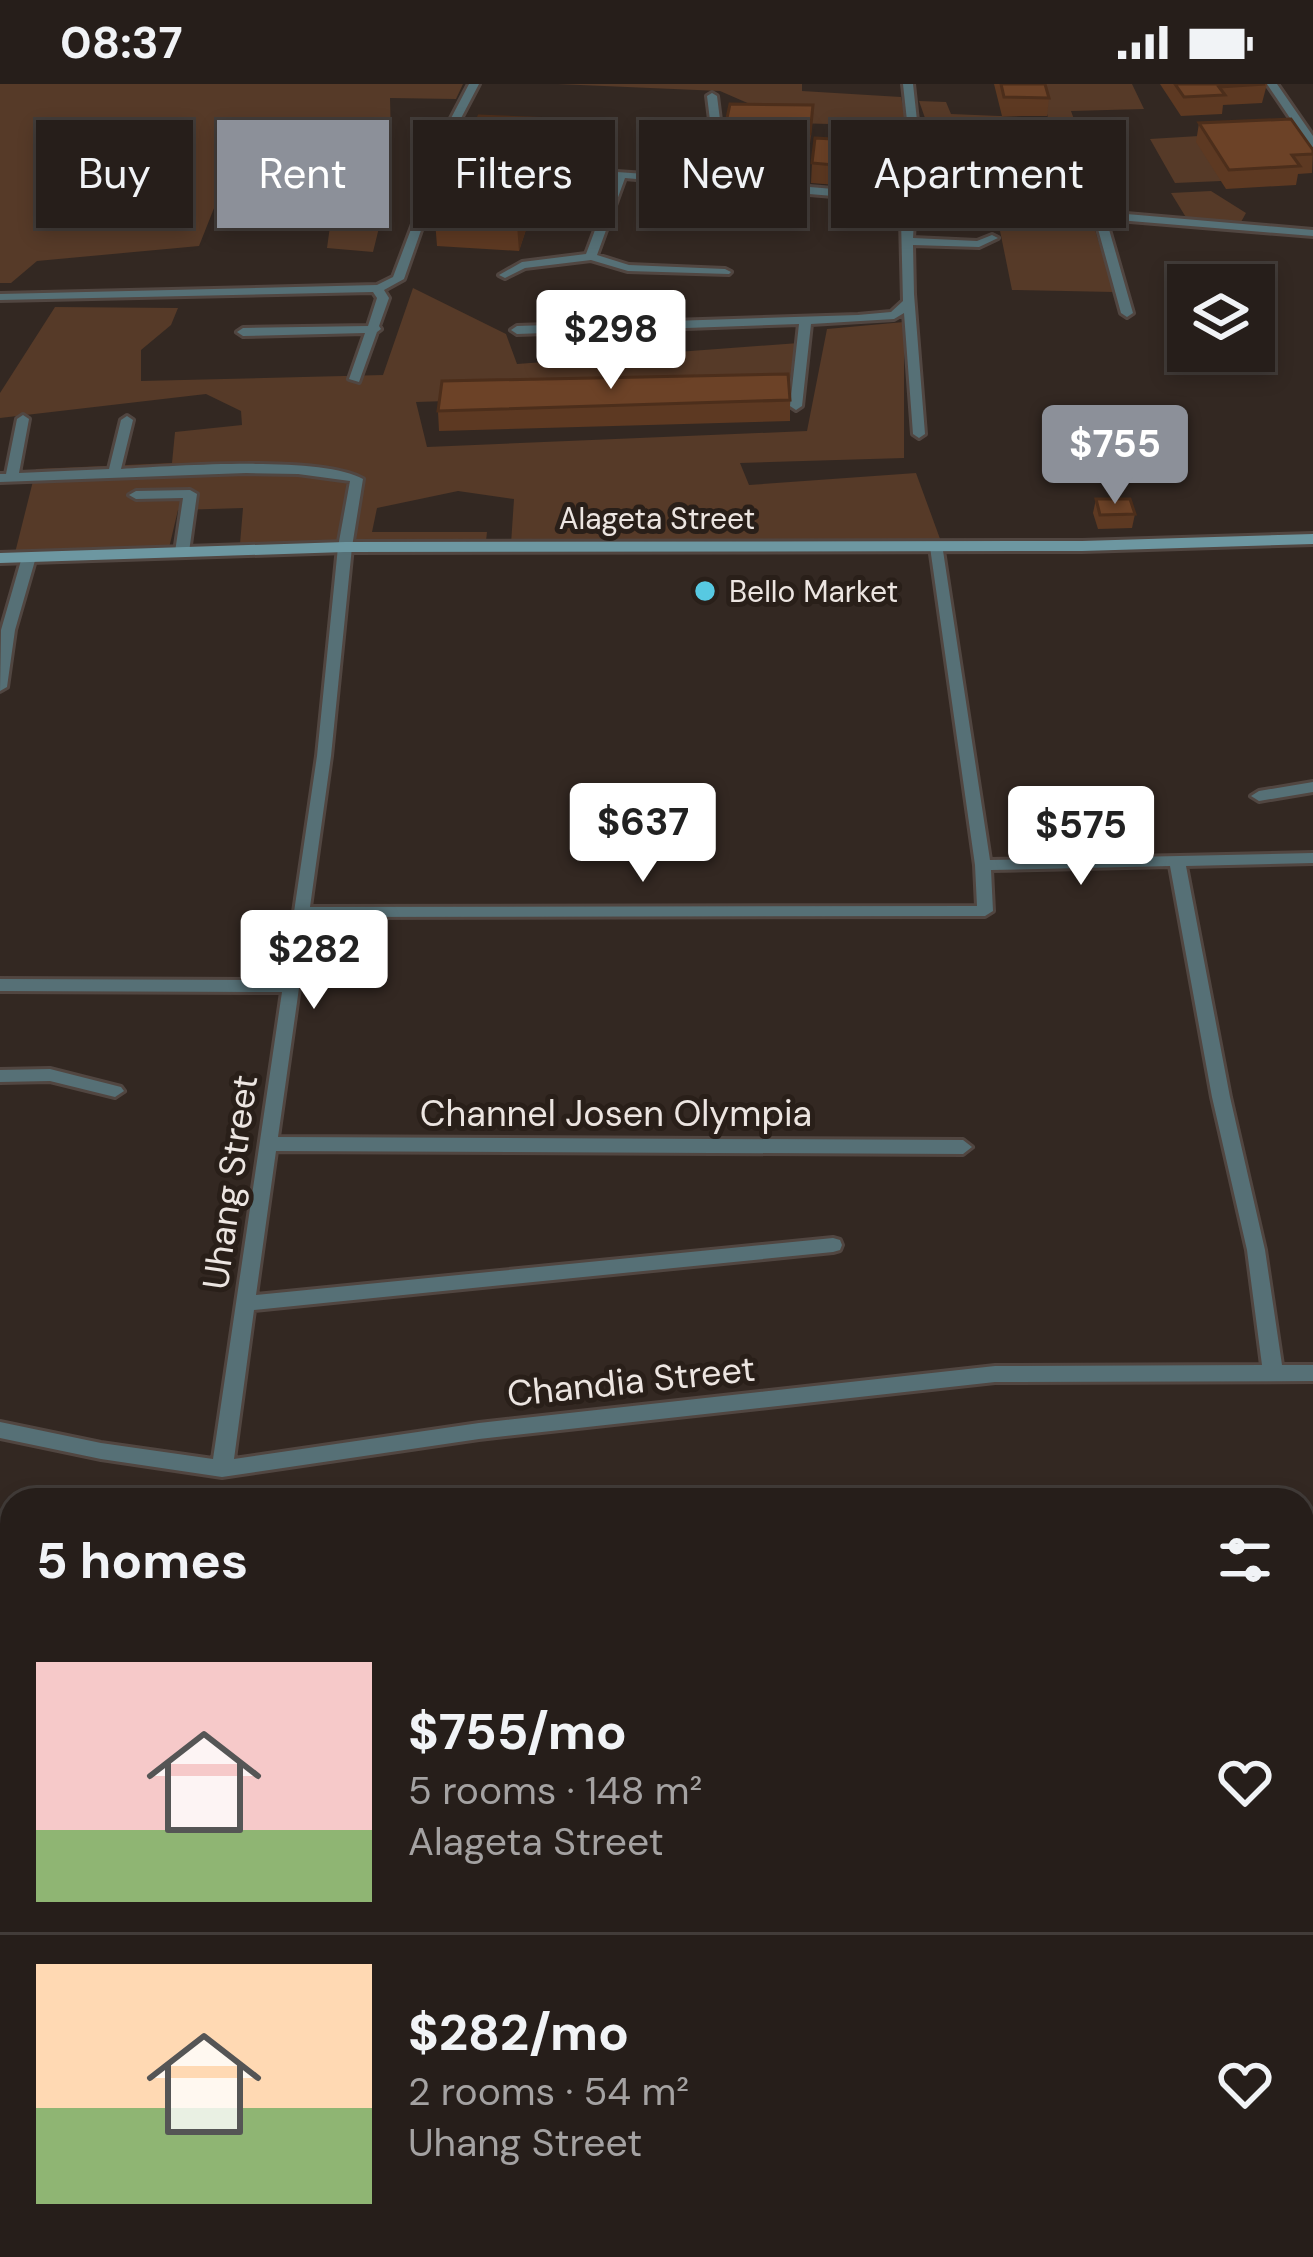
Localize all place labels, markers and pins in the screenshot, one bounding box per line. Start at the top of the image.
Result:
pin: $298 [540,290,682,392]
pin: $755 [1044,405,1186,507]
place label: Bello Market [729,572,898,611]
marker: Bello Market [692,578,718,604]
pin: $637 [572,783,714,885]
pin: $575 [1010,786,1152,888]
pin: $282 [243,910,385,1012]

